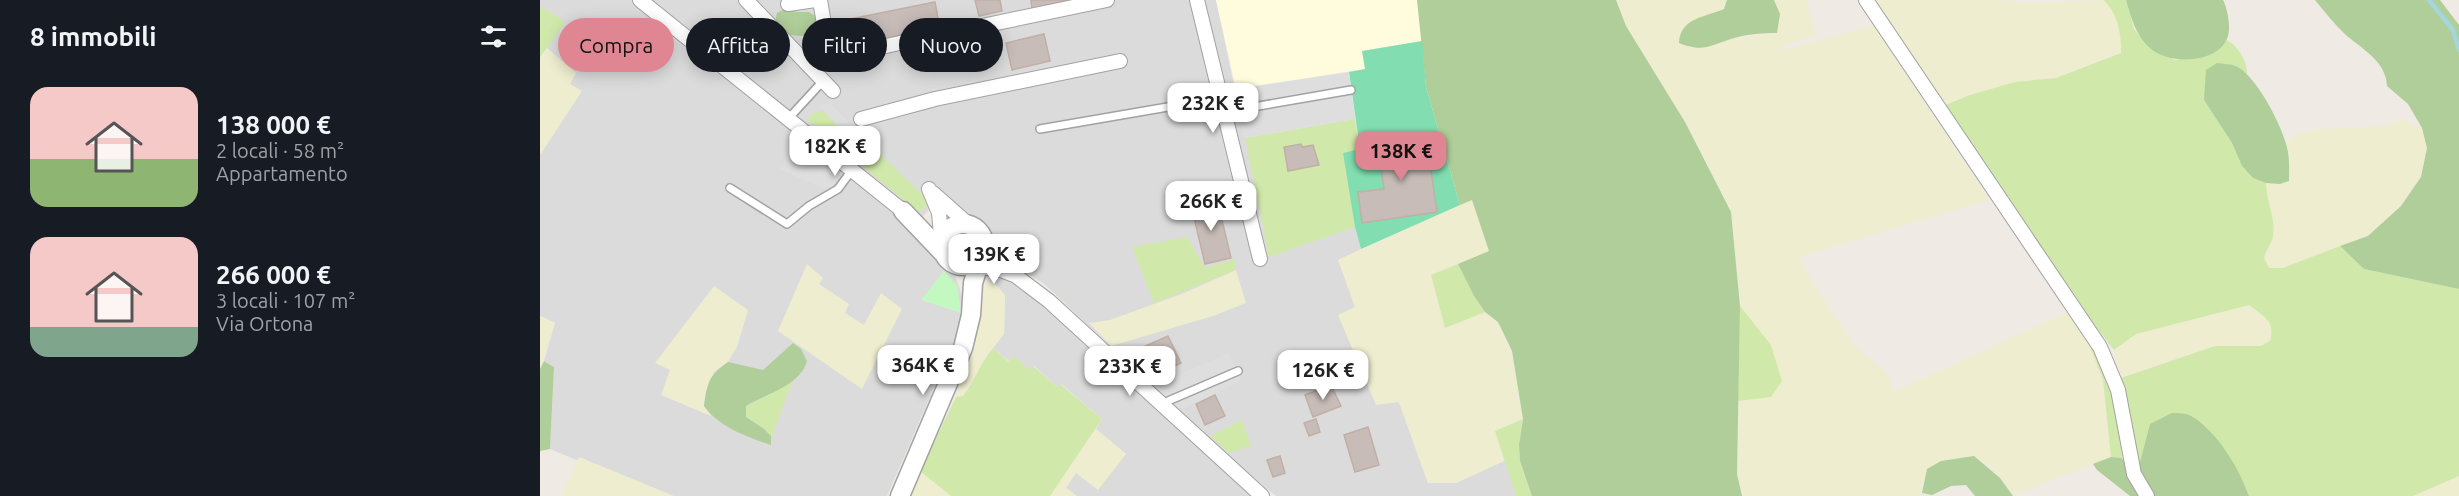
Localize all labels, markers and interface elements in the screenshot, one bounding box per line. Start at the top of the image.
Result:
chip: Compra [558,18,674,72]
chip: Affitta [686,18,790,72]
chip: Filtri [802,18,887,72]
chip: Nuovo [899,18,1003,72]
icon: filters [477,20,510,53]
text: 8 immobili [30,22,156,51]
pin: 232K € [1164,83,1262,134]
text: 232K € [1181,91,1245,114]
text: 138 000 € [216,110,331,139]
icon: home [78,111,150,183]
pin: 182K € [786,126,884,177]
pin: 138K € [1352,131,1450,182]
text: 182K € [803,134,867,157]
text: 2 locali · 58 m² [216,139,344,162]
text: 138K € [1369,139,1433,162]
text: Appartamento [216,162,348,185]
pin: 266K € [1162,181,1260,232]
text: 266K € [1179,189,1243,212]
pin: 139K € [945,234,1043,285]
text: 139K € [962,242,1026,265]
text: 266 000 € [216,260,331,289]
icon: home [78,261,150,333]
text: 3 locali · 107 m² [216,289,355,312]
text: Via Ortona [216,312,313,335]
pin: 364K € [874,345,972,396]
pin: 233K € [1081,346,1179,397]
pin: 126K € [1274,350,1372,401]
text: 364K € [891,353,955,376]
text: 233K € [1098,354,1162,377]
text: 126K € [1291,358,1355,381]

